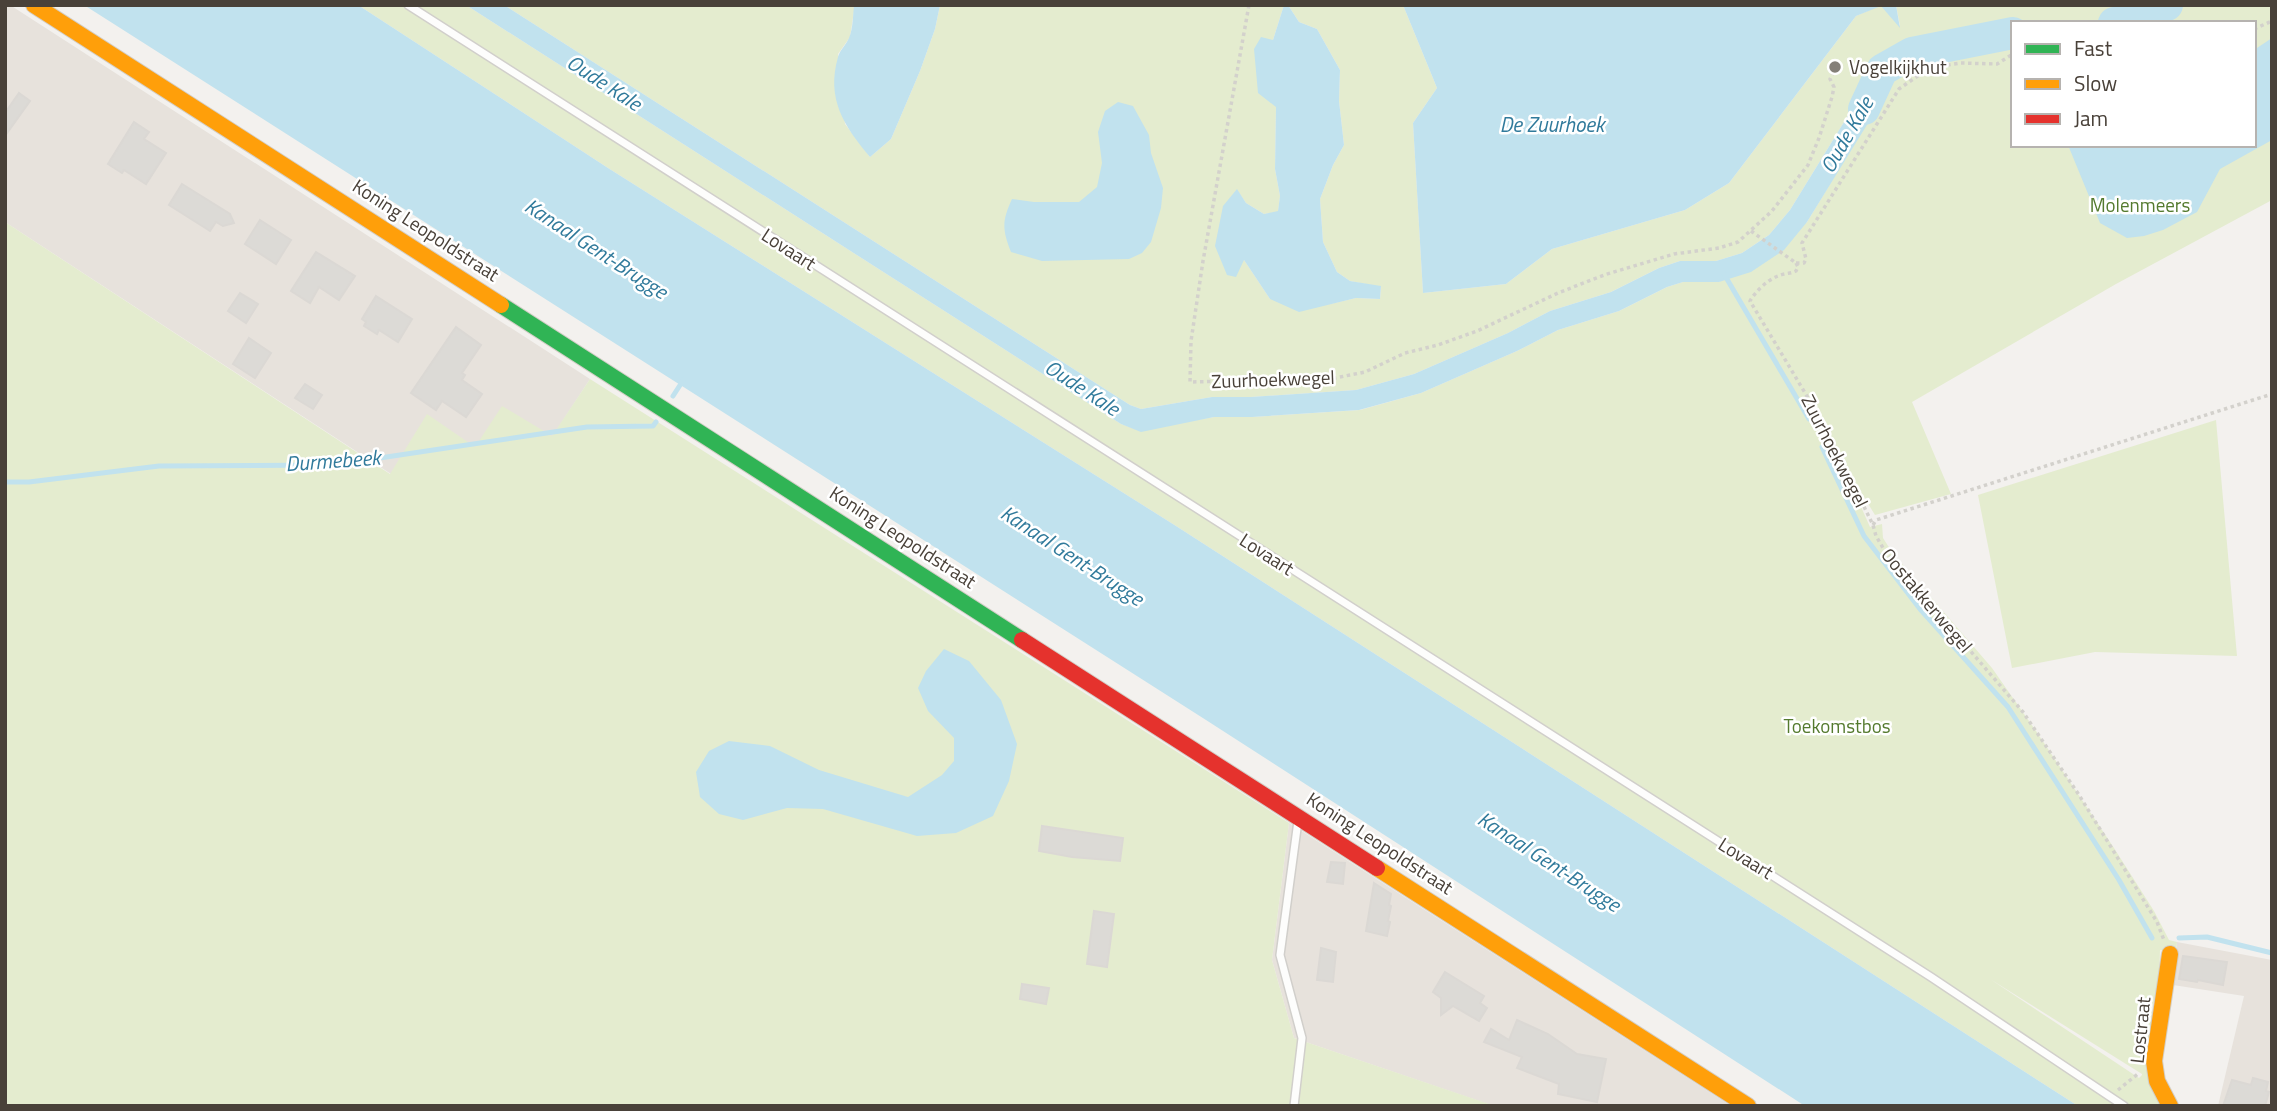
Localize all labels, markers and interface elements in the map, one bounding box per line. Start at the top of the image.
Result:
legend [2011,21,2256,147]
text: Fast [2074,32,2113,64]
water label: Oude Kale [561,46,649,119]
place label: Vogelkijkhut [1849,52,1947,81]
marker: Vogelkijkhut [1827,59,1843,75]
text: Slow [2074,67,2117,99]
water label: Oude Kale [1811,89,1882,179]
text: Jam [2074,102,2108,134]
water label: De Zuurhoek [1500,108,1607,140]
street label: Koning Leopoldstraat [347,171,506,288]
water label: Kanaal Gent-Brugge [519,190,676,307]
park label: Molenmeers [2090,190,2190,219]
street label: Lovaart [756,220,823,277]
water label: Oude Kale [1039,351,1127,424]
street label: Zuurhoekwegel [1211,362,1335,395]
street label: Zuurhoekwegel [1795,389,1876,512]
water label: Durmebeek [284,441,384,479]
street label: Koning Leopoldstraat [824,478,983,595]
water label: Kanaal Gent-Brugge [995,497,1152,614]
street label: Lovaart [1234,525,1301,582]
street label: Oostakkerwegel [1875,541,1980,659]
park label: Toekomstbos [1783,711,1891,740]
street label: Koning Leopoldstraat [1301,784,1460,901]
water label: Kanaal Gent-Brugge [1472,803,1629,920]
street label: Lovaart [1713,829,1780,886]
street label: Lostraat [2122,995,2157,1065]

